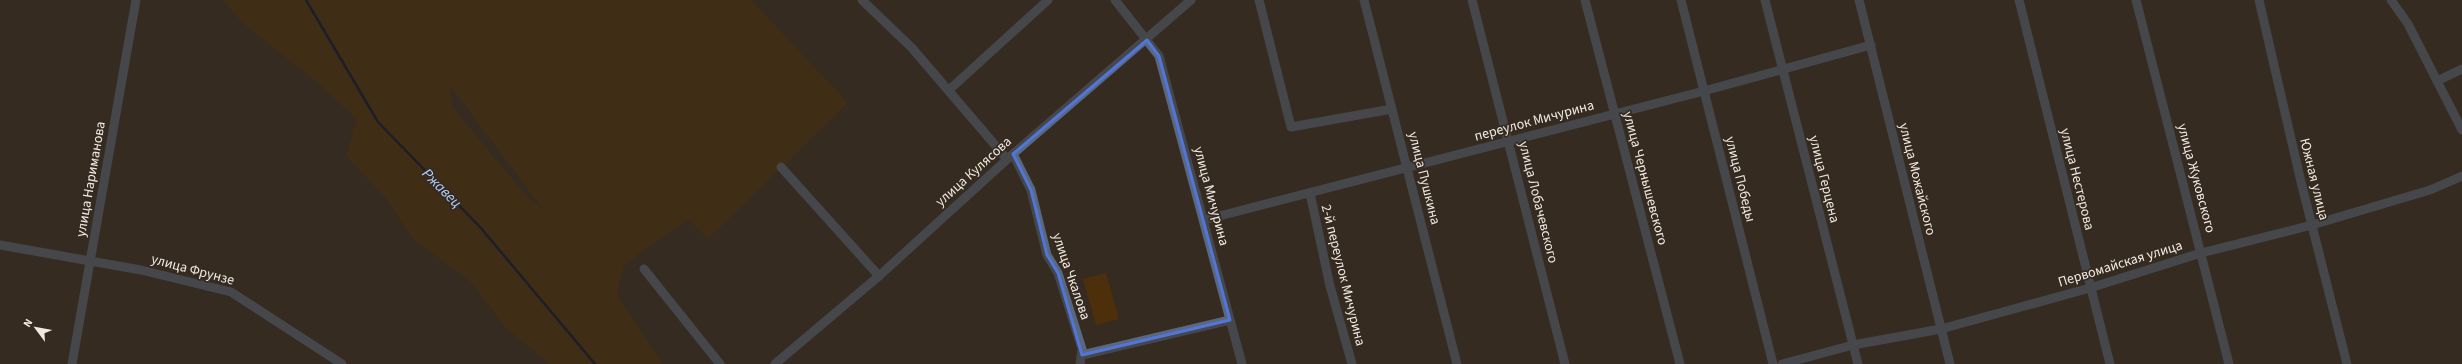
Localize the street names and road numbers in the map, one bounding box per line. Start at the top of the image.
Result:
street label: переулок Мичурина [1472,95,1596,147]
street label: улица Чернышевского [1618,109,1673,247]
street label: улица Нариманова [71,120,111,238]
street label: улица Можайского [1893,121,1941,238]
street label: улица Жуковского [2172,121,2220,235]
street label: улица Нестерова [2055,126,2099,232]
street label: улица Пушкина [1403,130,1445,227]
street label: улица Кулясова [931,132,1016,211]
street label: улица Герцена [1804,133,1845,225]
street label: улица Победы [1720,134,1760,224]
street label: Южная улица [2294,136,2334,222]
street label: улица Лобачевского [1513,139,1563,265]
street label: улица Мичурина [1188,144,1234,248]
street label: 2-й переулок Мичурина [1316,202,1370,348]
street label: улица Чкалова [1047,230,1095,323]
street label: Первомайская улица [2056,236,2185,292]
street label: улица Фрунзе [149,249,237,291]

